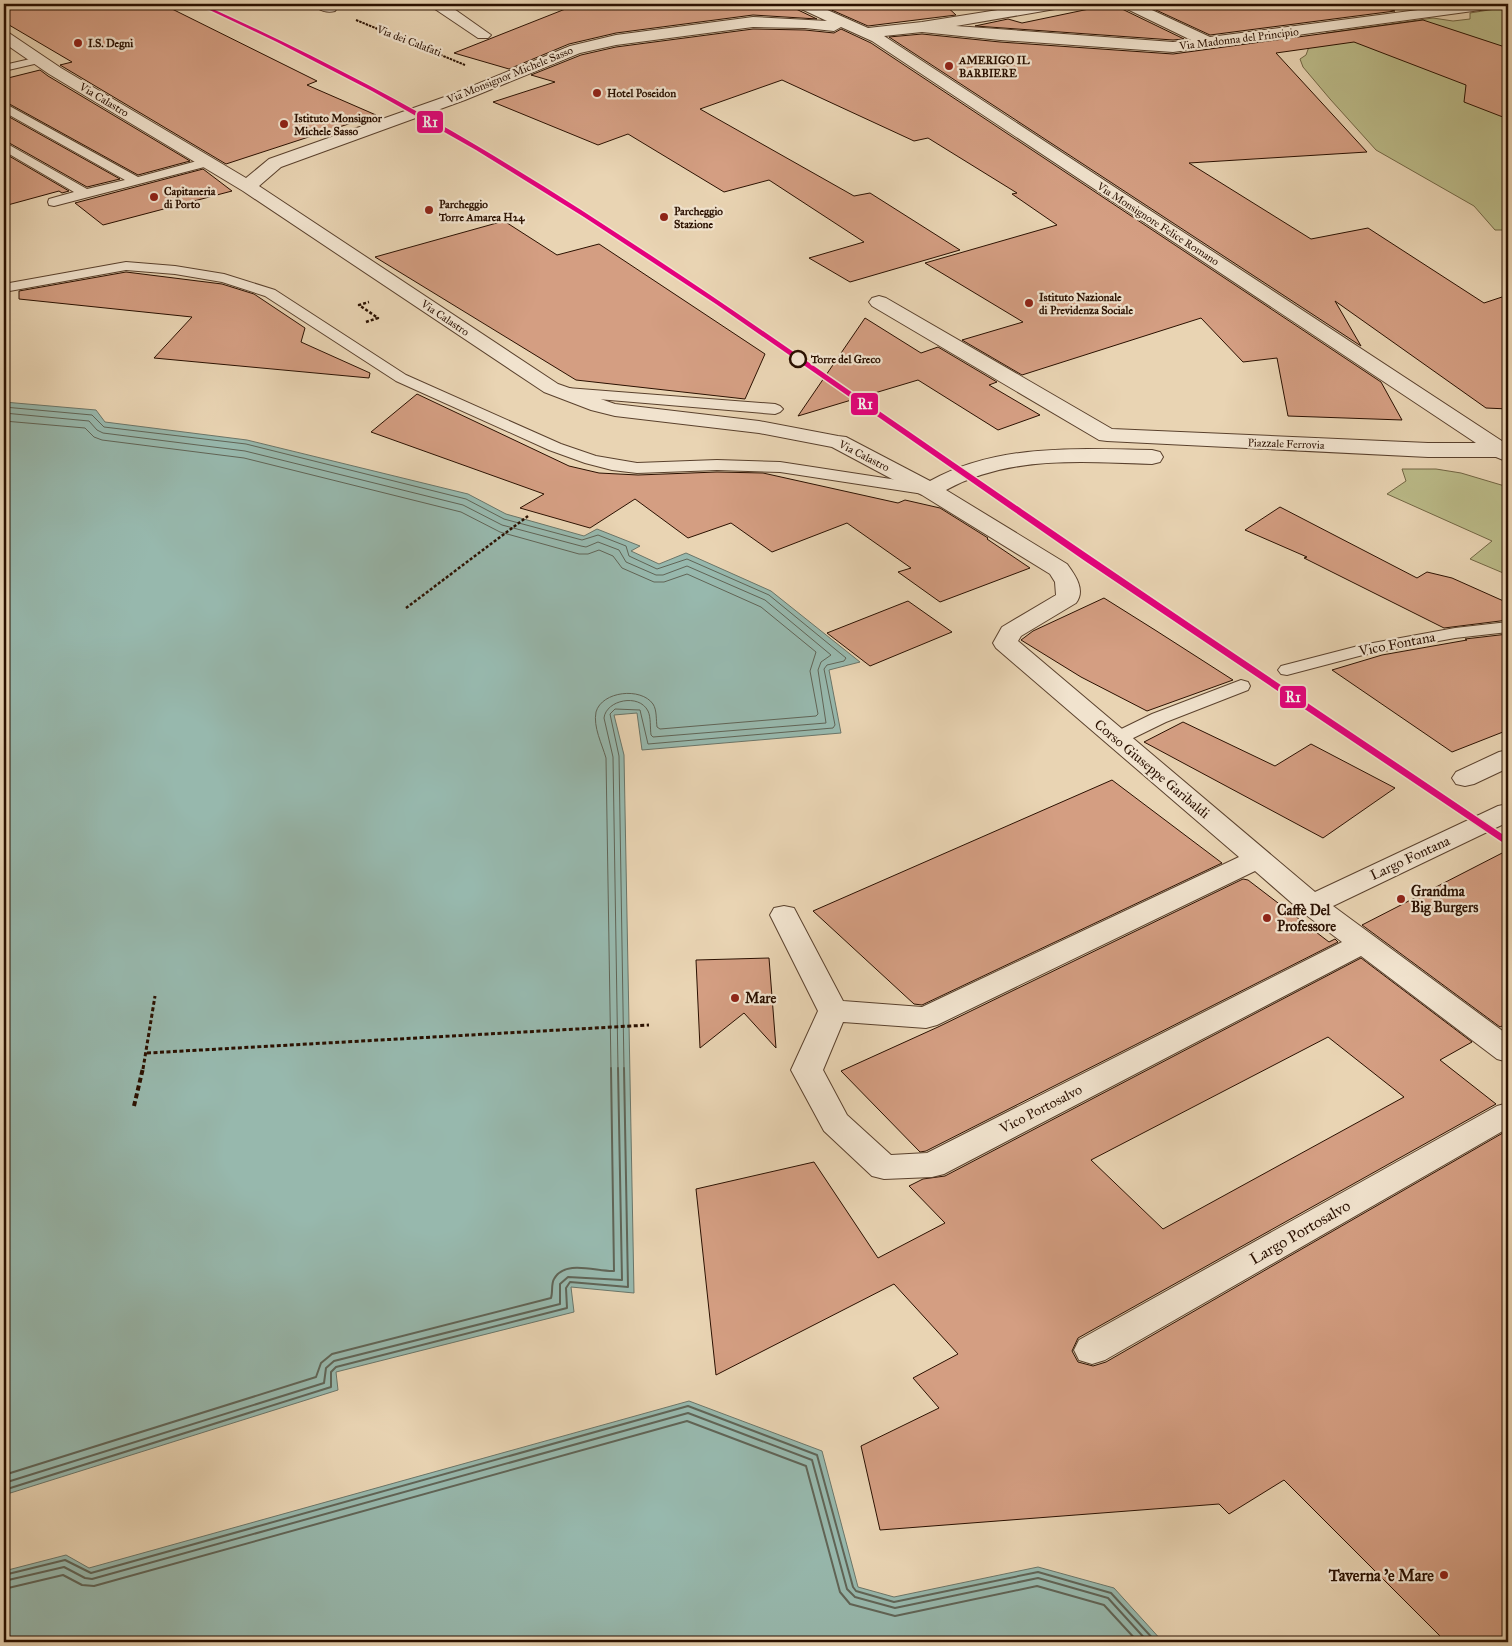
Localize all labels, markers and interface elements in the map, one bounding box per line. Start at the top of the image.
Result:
street label: Via dei Calafati [374,22,443,59]
street label: Via Madonna del Principio [1178,25,1300,53]
marker: I.S. Degni [72,37,84,49]
place label: I.S. Degni [88,37,134,50]
street label: Via Monsignor Michele Sasso [444,44,575,107]
place label: AMERIGO IL BARBIERE [958,54,1030,80]
marker: AMERIGO IL BARBIERE [943,60,955,72]
street label: Via Calastro [76,80,131,120]
marker: Hotel Poseidon [591,87,603,99]
place label: Hotel Poseidon [607,87,676,100]
line badge: R1 [416,110,444,134]
place label: Istituto Monsignor Michele Sasso [294,112,383,138]
text: R1 [422,114,438,131]
marker: Istituto Monsignor Michele Sasso [278,118,290,130]
street label: Via Monsignore Felice Romano [1094,179,1222,269]
place label: Capitaneria di Porto [164,185,216,211]
marker: Capitaneria di Porto [148,191,160,203]
place label: Parcheggio Torre Amarea H24 [438,198,525,225]
marker: Parcheggio Torre Amarea H24 [423,204,435,216]
place label: Parcheggio Stazione [674,205,723,231]
marker: Parcheggio Stazione [658,211,670,223]
place label: Istituto Nazionale di Previdenza Sociale [1039,291,1133,317]
street label: Via Calastro [418,297,472,339]
marker: Istituto Nazionale di Previdenza Sociale [1023,297,1035,309]
marker: Torre del Greco [789,350,807,368]
place label: Torre del Greco [810,353,881,366]
line badge: R1 [850,392,879,416]
text: R1 [857,396,873,413]
street label: Piazzale Ferrovia [1247,436,1325,452]
street label: Via Calastro [836,437,892,474]
street label: Vico Fontana [1356,628,1437,660]
line badge: R1 [1279,685,1307,709]
text: R1 [1285,689,1301,706]
street label: Corso Giuseppe Garibaldi [1091,716,1213,822]
street label: Largo Fontana [1367,832,1453,884]
place label: Grandma Big Burgers [1411,883,1478,917]
marker: Grandma Big Burgers [1395,893,1407,905]
place label: Caffè Del Professore [1277,902,1336,935]
marker: Caffè Del Professore [1261,912,1273,924]
place label: Mare [745,990,776,1007]
marker: Mare [729,992,741,1004]
street label: Vico Portosalvo [996,1081,1085,1137]
street label: Largo Portosalvo [1246,1196,1354,1269]
place label: Taverna 'e Mare [1328,1566,1434,1585]
marker: Taverna 'e Mare [1438,1569,1450,1581]

